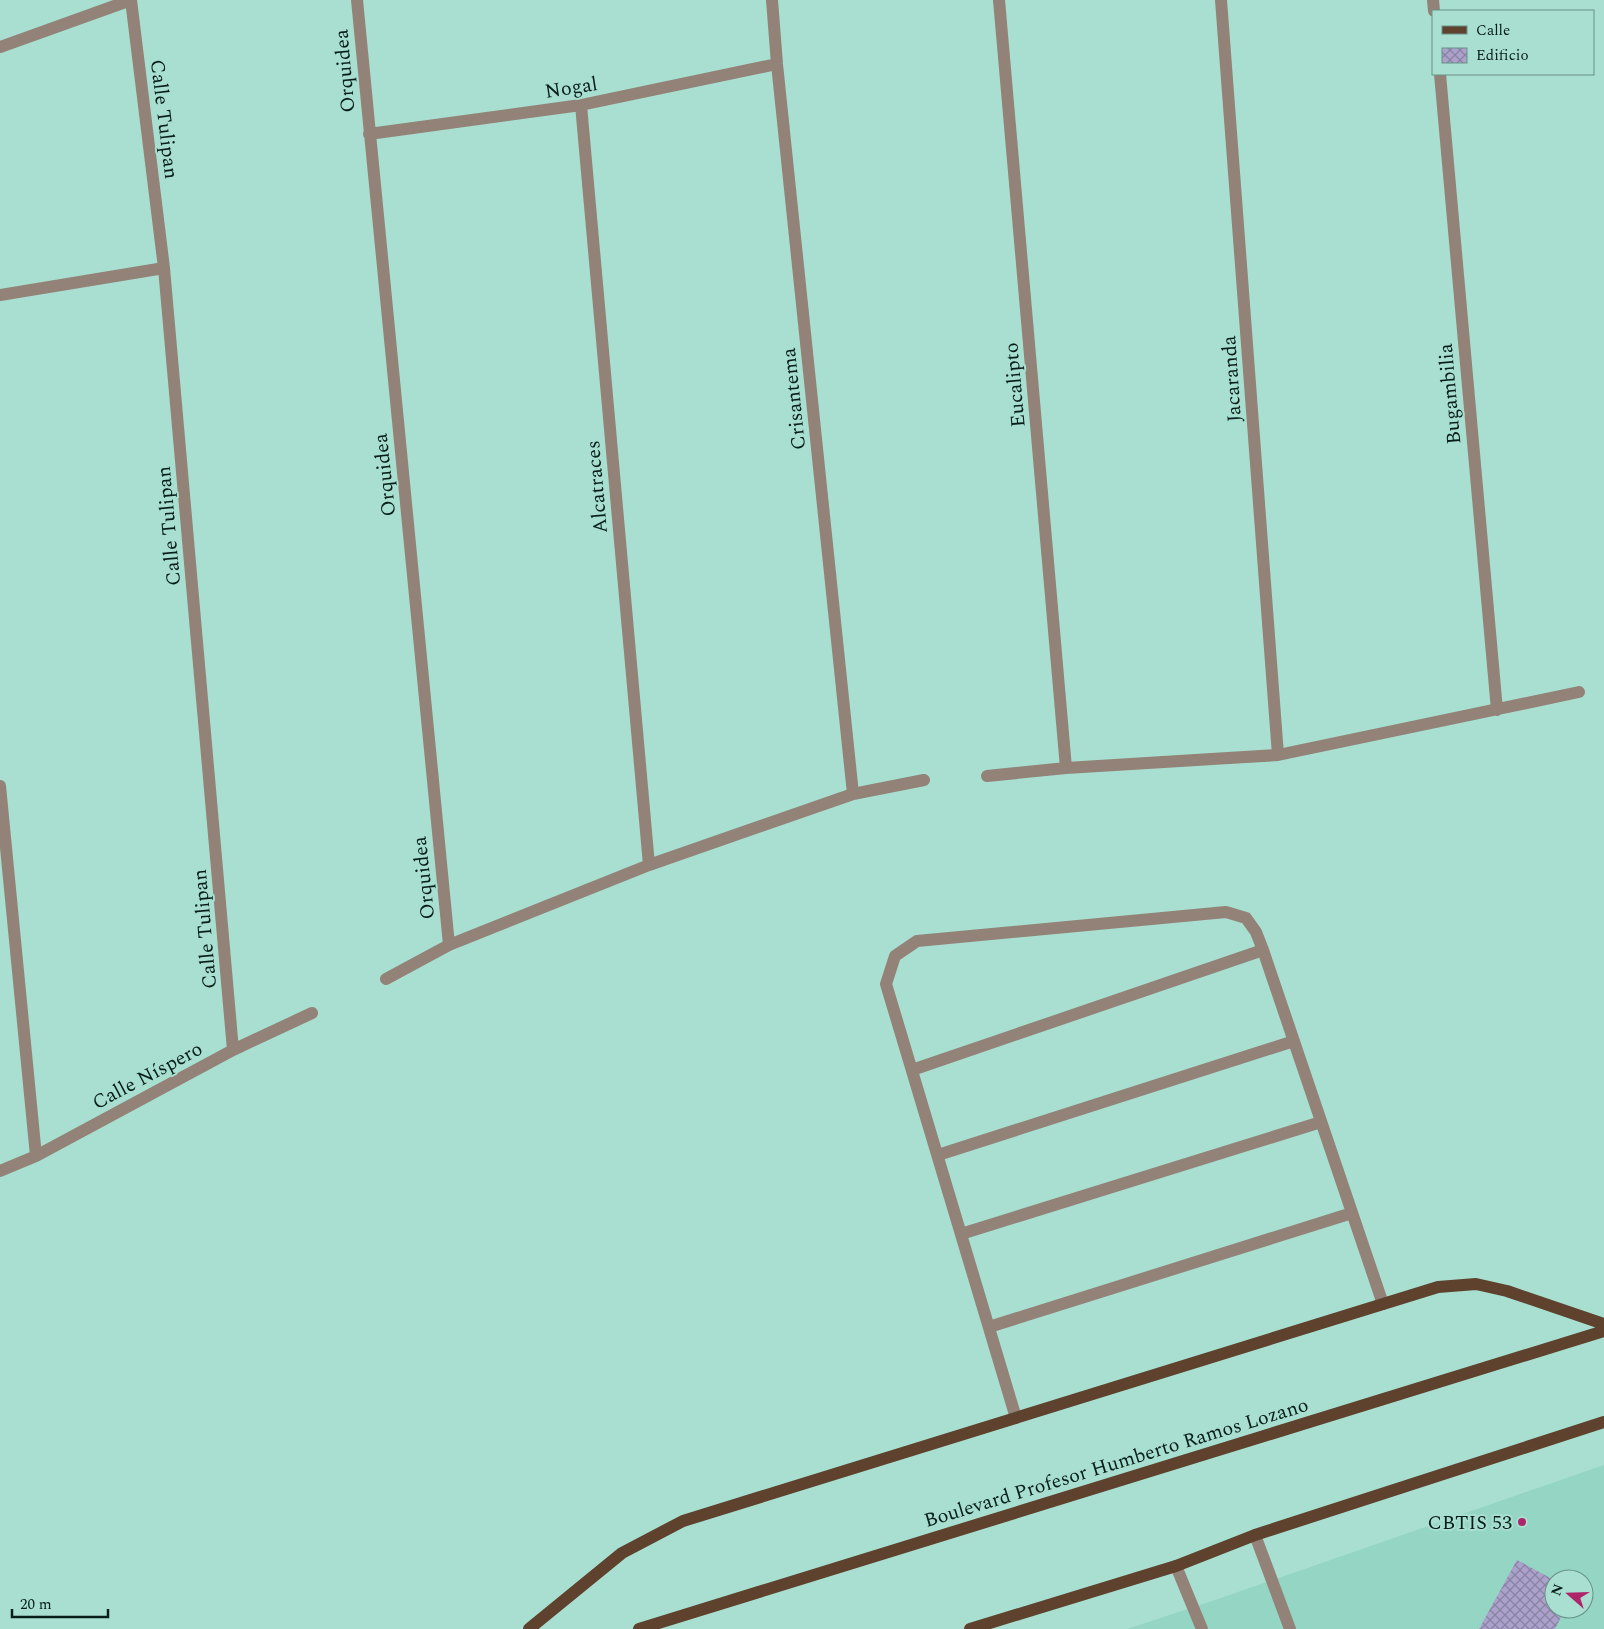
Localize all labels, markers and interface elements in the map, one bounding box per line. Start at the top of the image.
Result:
legend [1432,10,1594,75]
text: Calle [1476,19,1510,42]
street label: Orquidea [326,28,364,114]
text: Edificio [1476,44,1529,67]
street label: Calle Tulipan [142,58,186,181]
street label: Nogal [543,69,600,107]
street label: Jacaranda [1214,334,1250,423]
street label: Eucalipto [996,341,1034,429]
street label: Bugambilia [1431,342,1469,446]
street label: Crisantema [774,346,814,451]
street label: Orquidea [366,432,404,518]
street label: Alcatraces [578,439,616,535]
street label: Calle Tulipan [149,465,189,587]
street label: Orquidea [405,835,443,921]
street label: Calle Tulipan [185,868,225,990]
street label: Calle Níspero [87,1034,208,1118]
street label: Boulevard Profesor Humberto Ramos Lozano [920,1390,1312,1536]
place label: CBTIS 53 [1427,1508,1512,1538]
marker: CBTIS 53 [1516,1516,1528,1528]
north arrow [1544,1569,1594,1619]
text: N [1545,1581,1569,1599]
scale bar [12,1586,109,1618]
text: 20 m [20,1593,52,1616]

